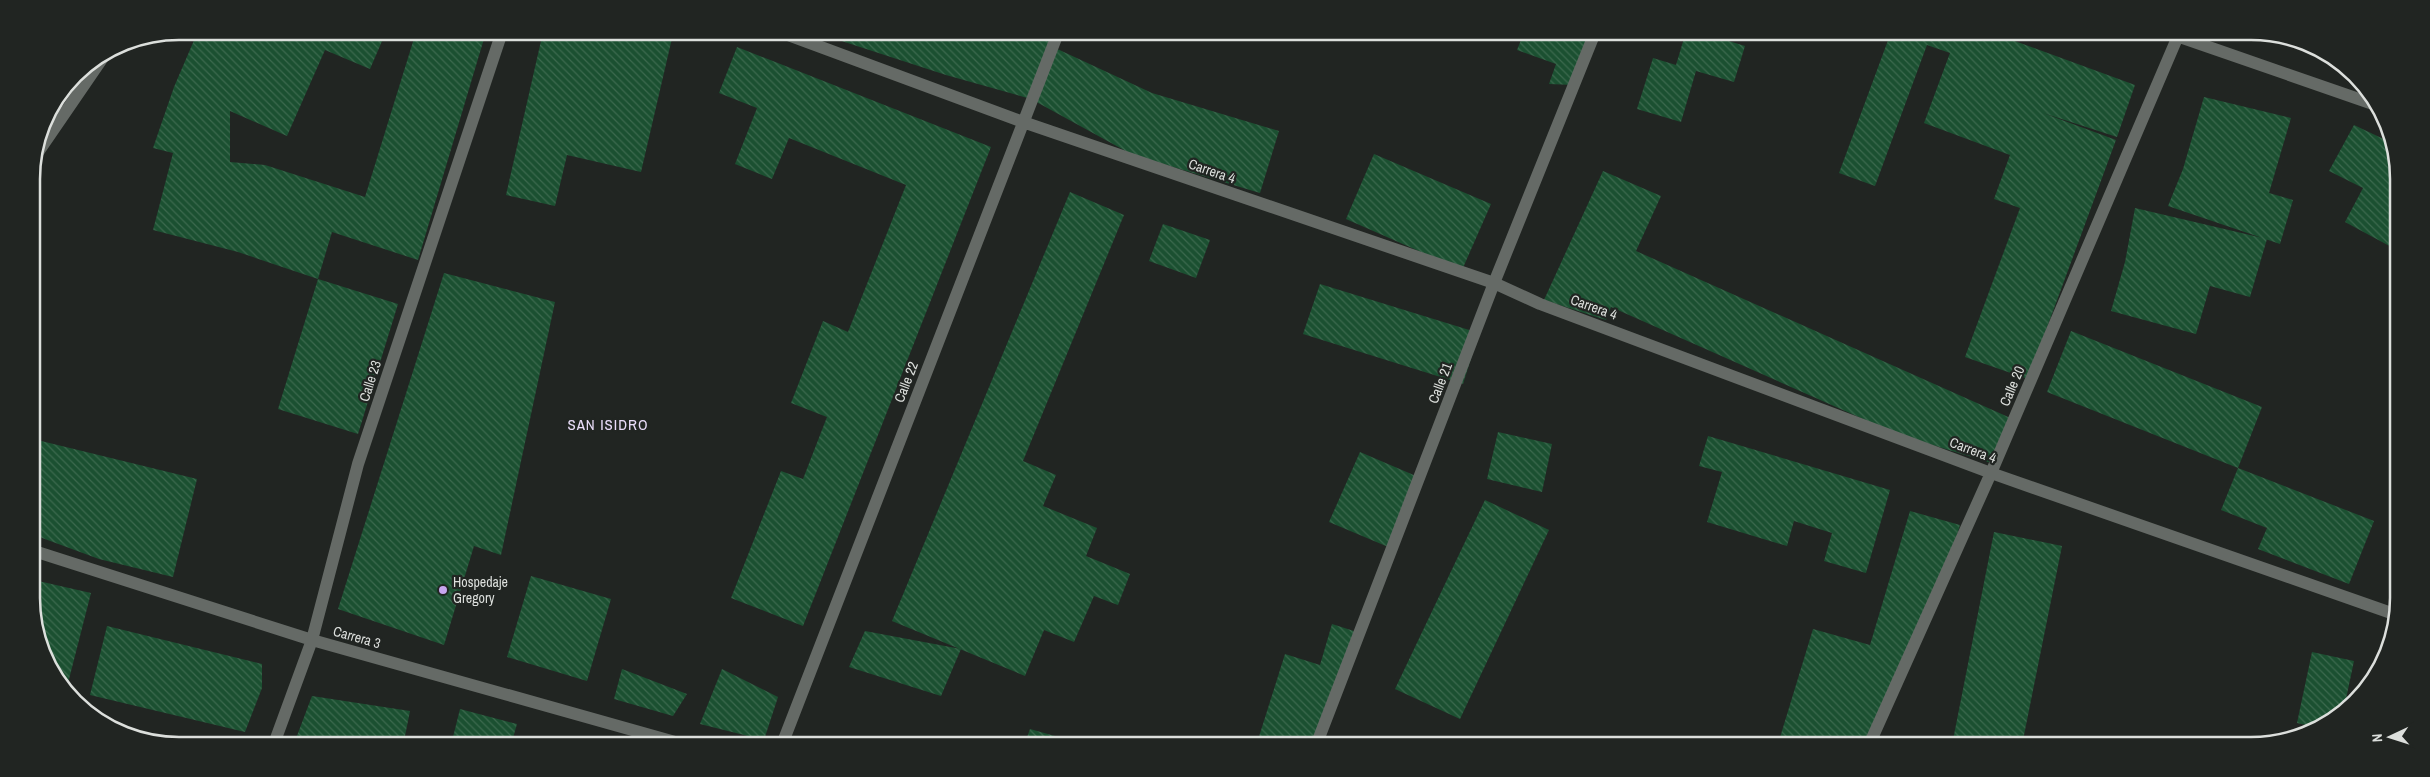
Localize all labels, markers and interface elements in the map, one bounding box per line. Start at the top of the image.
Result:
street label: Carrera 4 [1186,155,1238,188]
street label: Carrera 4 [1568,290,1620,324]
street label: Calle 23 [355,358,385,404]
street label: Calle 22 [890,359,922,405]
street label: Calle 21 [1424,360,1456,406]
street label: Calle 20 [1995,363,2029,409]
district label: SAN ISIDRO [567,414,649,435]
street label: Carrera 4 [1947,433,1999,467]
place label: Hospedaje Gregory [453,573,508,607]
marker: Hospedaje Gregory [437,584,449,596]
street label: Carrera 3 [331,622,383,652]
north arrow [2365,712,2415,762]
text: N [2368,733,2386,743]

